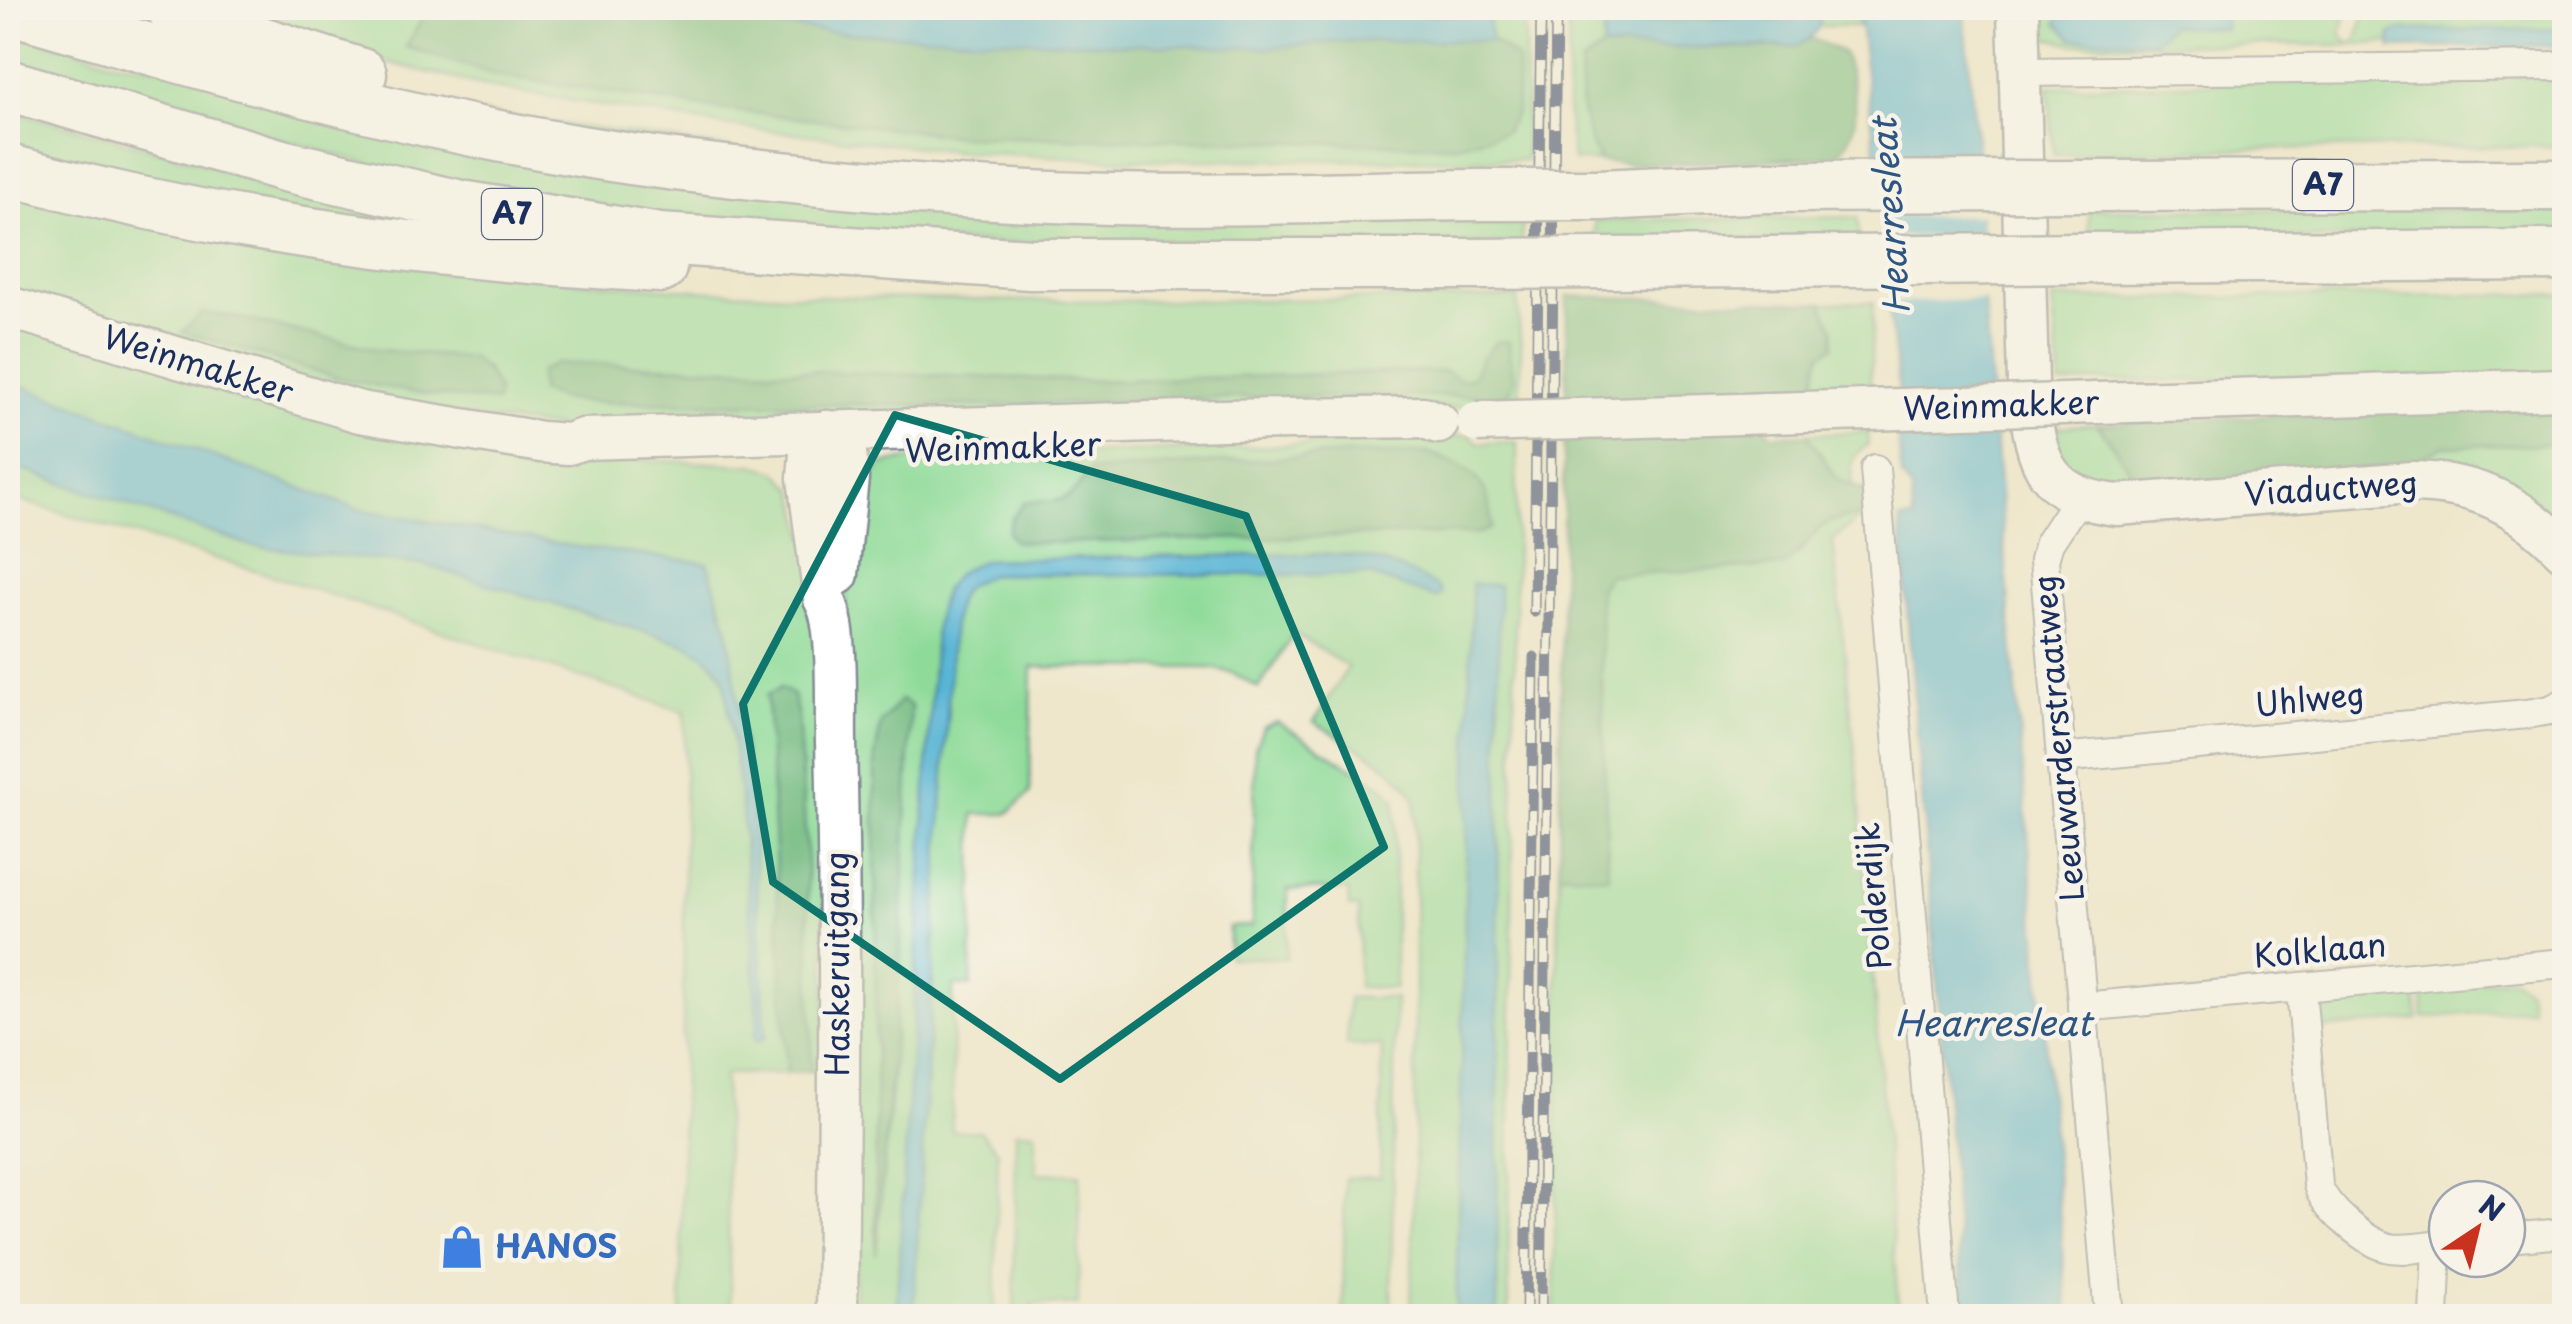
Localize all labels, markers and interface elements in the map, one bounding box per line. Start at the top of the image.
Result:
water label: Hearresleat [1855,113,1922,316]
road number: A7 [2293,160,2353,210]
road number: A7 [482,189,542,239]
street label: Weinmakker [98,311,300,415]
street label: Weinmakker [1902,377,2100,431]
street label: Weinmakker [904,419,1102,473]
street label: Viaductweg [2242,457,2419,517]
street label: Leeuwarderstraatweg [2019,573,2095,903]
street label: Uhlweg [2253,668,2367,728]
street label: Polderdijk [1842,821,1902,972]
street label: Haskeruitgang [812,852,860,1076]
street label: Kolklaan [2251,919,2388,979]
water label: Hearresleat [1895,995,2095,1048]
north arrow [2427,1179,2527,1279]
text: N [2471,1183,2514,1231]
place label: HANOS [495,1221,617,1269]
shop icon: HANOS [438,1223,486,1271]

